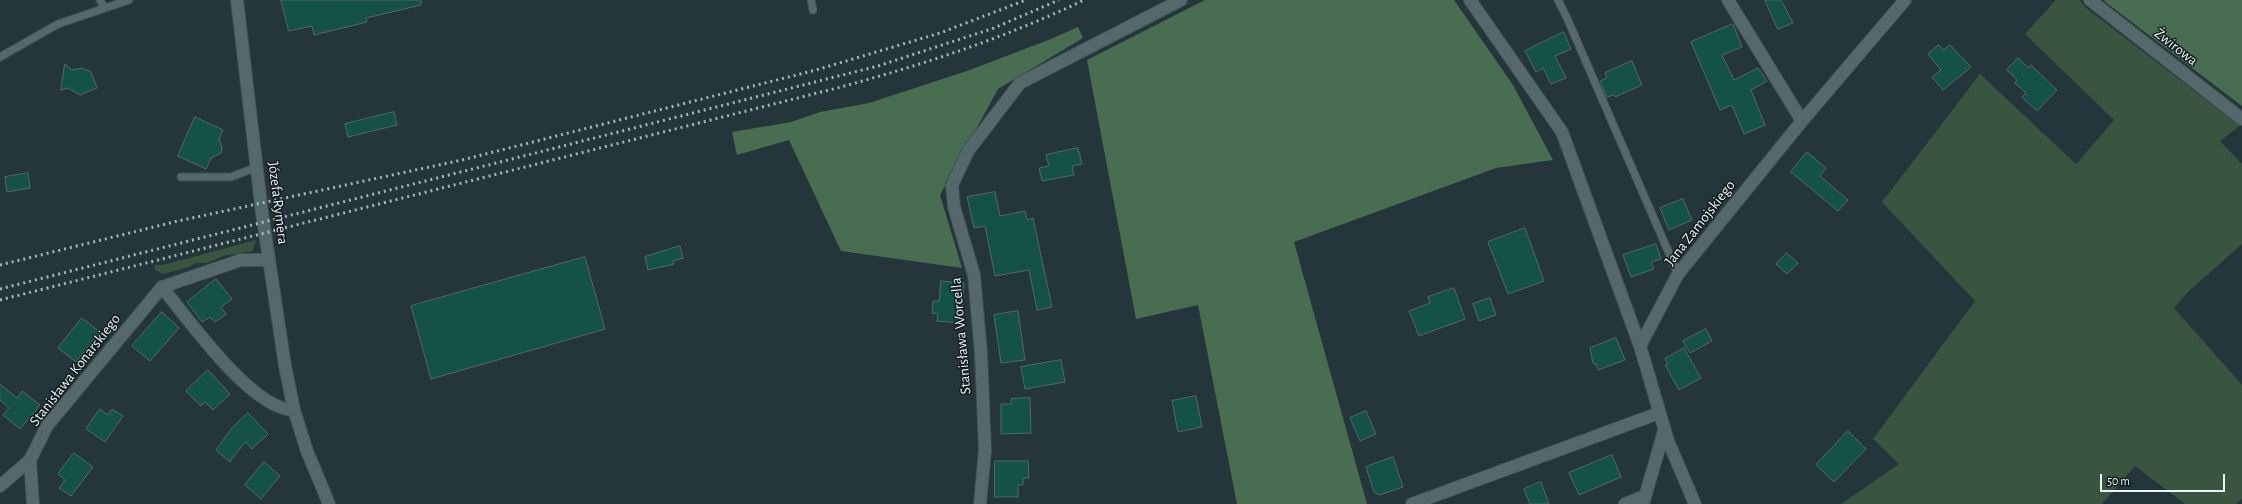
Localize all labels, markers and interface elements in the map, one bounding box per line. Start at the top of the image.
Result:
street label: Żwirowa [2151,24,2201,70]
street label: Józefa Rymera [264,161,292,245]
street label: Jana Zamojskiego [1661,177,1739,269]
street label: Stanisława Worcella [947,277,975,395]
street label: Stanisława Konarskiego [26,310,124,430]
scale bar [2102,466,2227,492]
text: 50 m [2107,475,2130,487]

